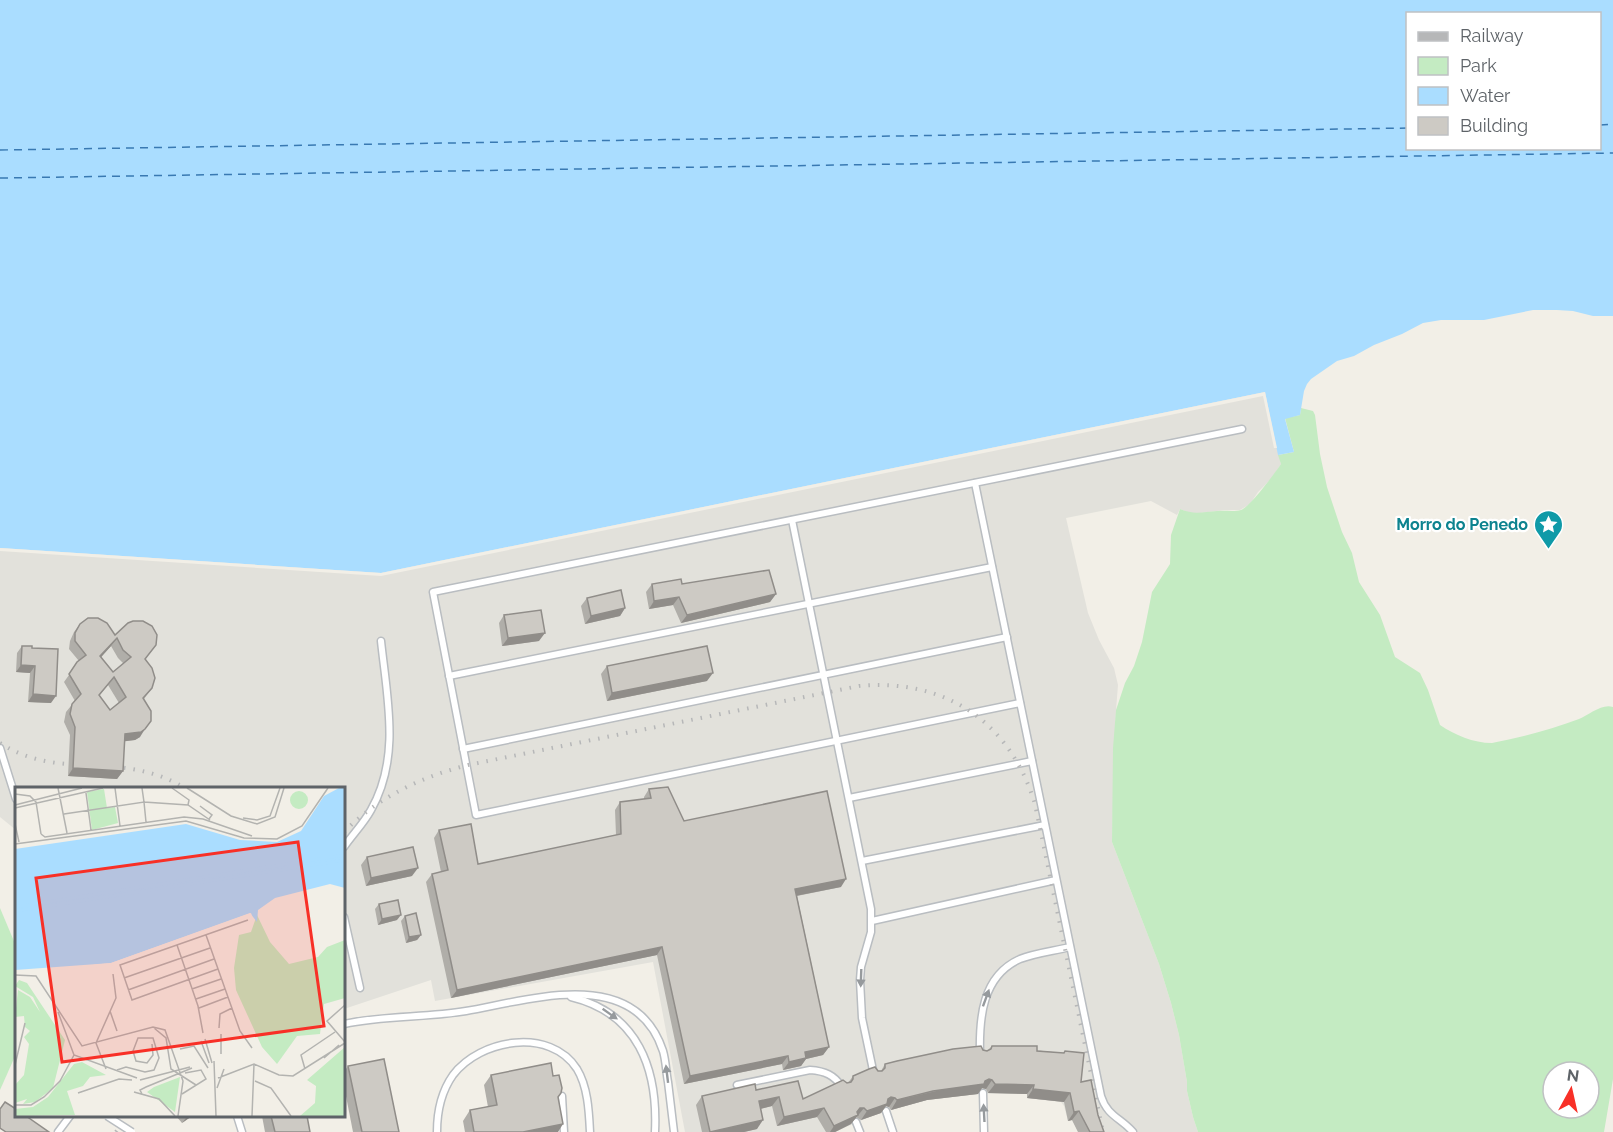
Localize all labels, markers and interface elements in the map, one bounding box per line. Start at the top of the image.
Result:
legend [1406,12,1601,150]
text: Railway [1460,25,1524,46]
text: Park [1460,55,1497,76]
text: Water [1460,85,1511,106]
text: Building [1460,115,1528,136]
place icon: Morro do Penedo [1533,508,1565,550]
place label: Morro do Penedo [1396,515,1528,534]
inset map [15,787,345,1117]
one-way arrow [856,968,866,987]
one-way arrow [982,989,991,1007]
one-way arrow [601,1008,617,1020]
north arrow [1541,1060,1601,1120]
one-way arrow [662,1064,671,1083]
text: N [1566,1065,1580,1086]
one-way arrow [979,1103,988,1122]

